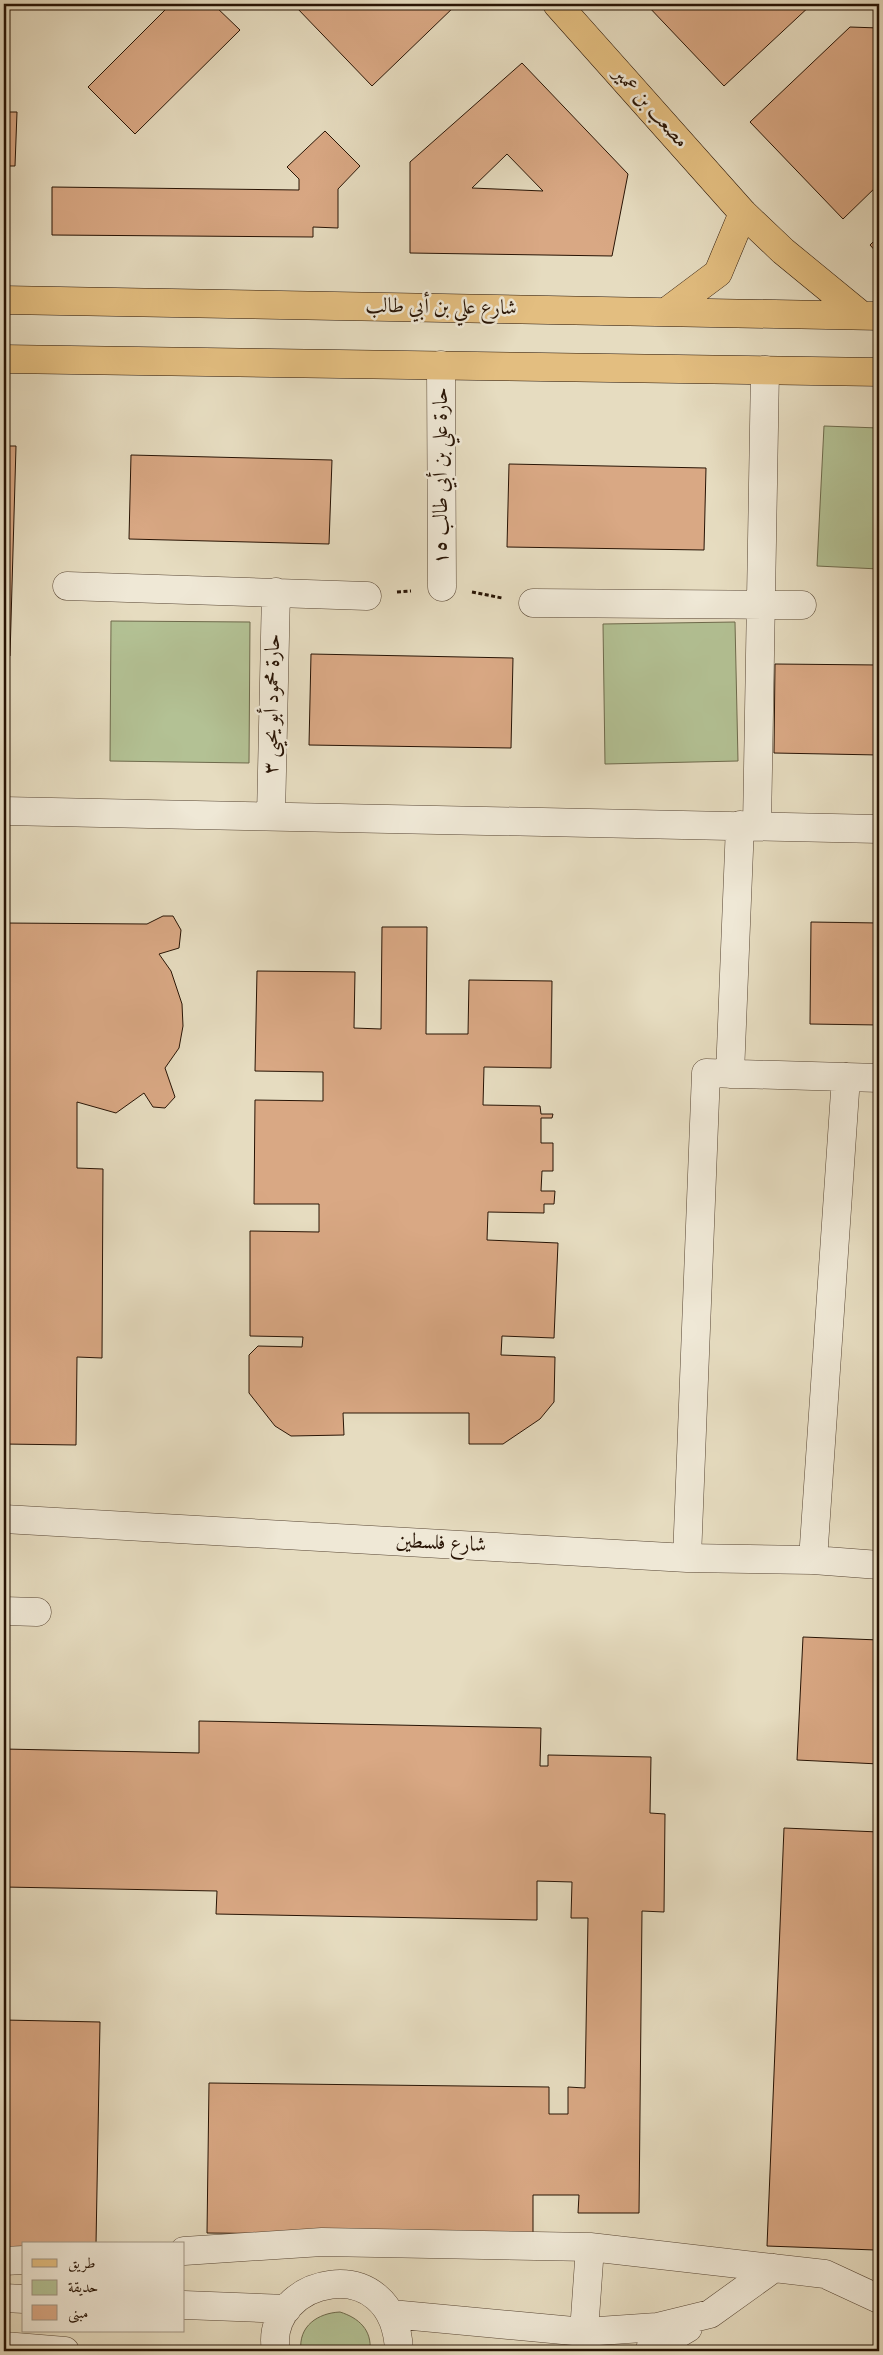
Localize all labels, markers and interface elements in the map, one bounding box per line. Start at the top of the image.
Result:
street label: مصعب بن عمير [604,59,695,155]
street label: شارع علي بن أبي طالب [365,290,517,327]
street label: حارة علي بن أبي طالب ١٥ [425,387,460,565]
street label: حارة محمود أبو يحيى ٣ [255,633,290,775]
street label: شارع فلسطين [395,1527,487,1562]
legend [22,2242,185,2332]
text: طريق [68,2254,95,2275]
text: حديقة [68,2278,98,2299]
text: مبنى [68,2304,88,2325]

